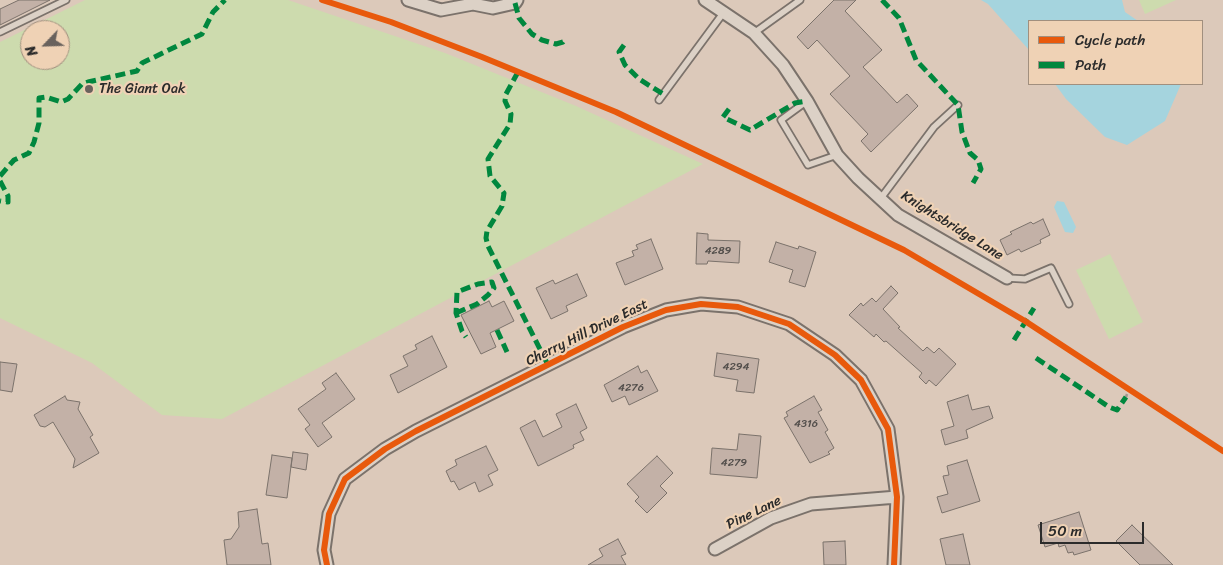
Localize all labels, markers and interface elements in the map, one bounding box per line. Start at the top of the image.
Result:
north arrow [20,20,70,70]
legend [1028,20,1203,85]
text: Cycle path [1075,27,1145,53]
text: N [18,41,45,60]
text: Path [1075,52,1106,78]
place label: The Giant Oak [99,81,185,97]
marker: The Giant Oak [83,83,95,95]
street label: Knightsbridge Lane [898,188,1006,264]
house number: 4289 [705,244,731,258]
street label: Cherry Hill Drive East [523,296,651,370]
house number: 4294 [723,360,749,374]
house number: 4276 [618,381,644,395]
house number: 4316 [794,417,818,431]
house number: 4279 [721,456,747,470]
street label: Pine Lane [724,493,784,533]
scale bar [1043,512,1147,544]
text: 50 m [1048,518,1082,544]

